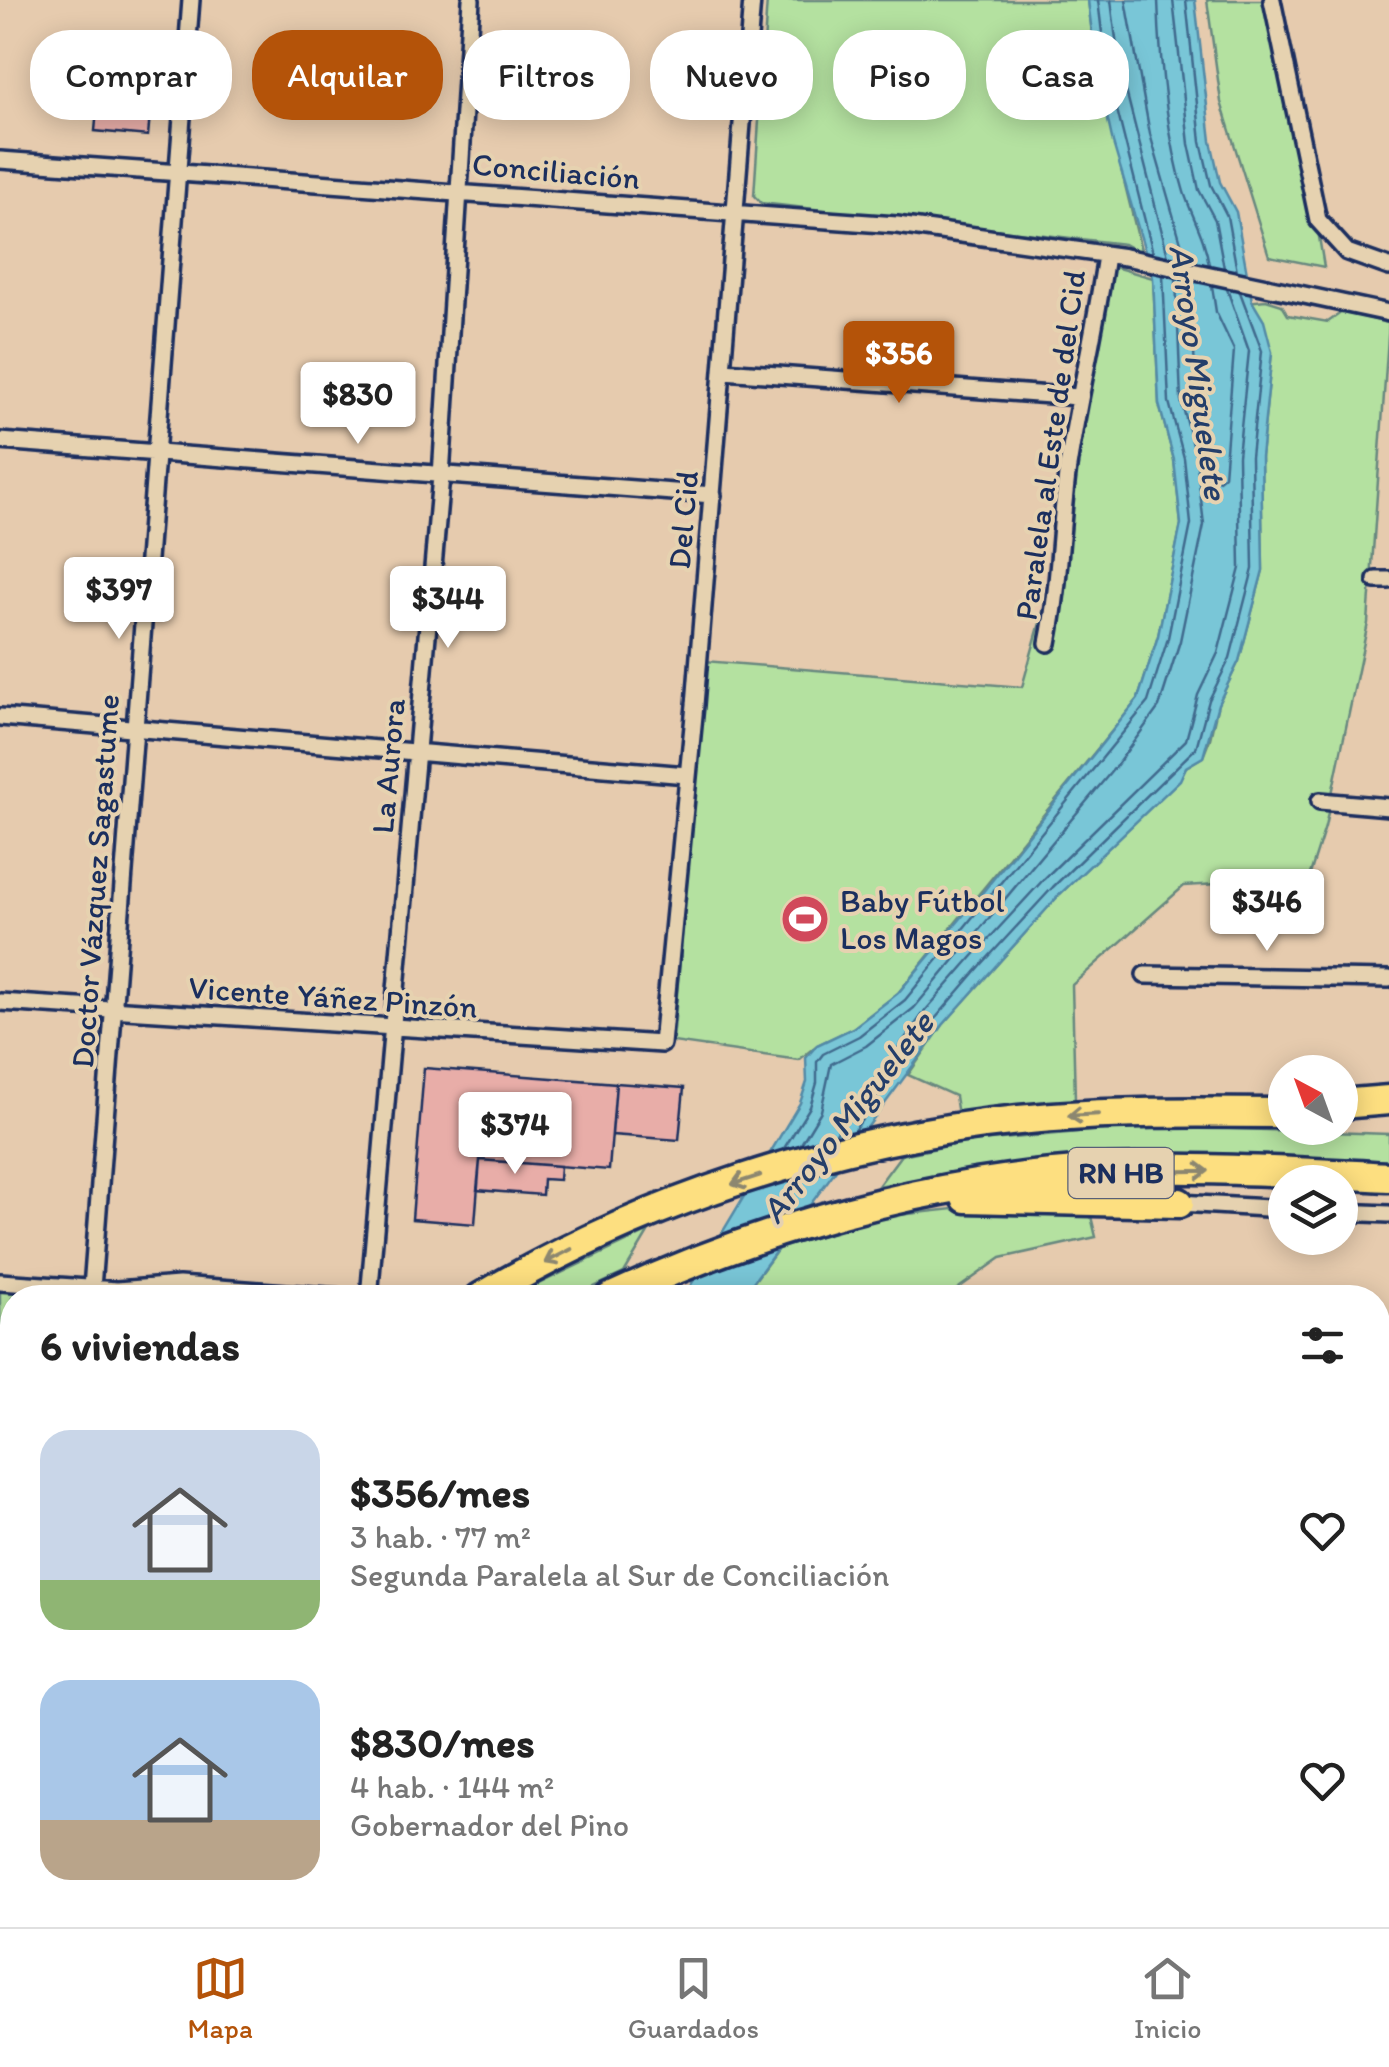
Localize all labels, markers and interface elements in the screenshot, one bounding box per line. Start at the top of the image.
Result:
chip: Comprar [30,30,232,120]
chip: Alquilar [252,30,443,120]
chip: Filtros [463,30,630,120]
chip: Nuevo [650,30,813,120]
chip: Piso [833,30,966,120]
chip: Casa [986,30,1129,120]
street label: Conciliación [471,145,641,197]
water label: Arroyo Miguelete [1160,242,1238,504]
street label: Paralela al Este de del Cid [1007,267,1093,623]
pin: $356 [840,321,958,406]
text: $356 [865,334,933,372]
pin: $830 [299,362,417,447]
text: $830 [323,375,393,413]
street label: Del Cid [660,469,706,571]
pin: $397 [60,557,178,642]
pin: $344 [389,566,507,651]
text: $397 [86,570,152,608]
text: $344 [412,579,484,617]
street label: Doctor Vázquez Sagastume [63,693,127,1069]
street label: La Aurora [363,696,413,835]
pin: $346 [1208,869,1326,954]
place label: Baby Fútbol Los Magos [840,882,1005,957]
text: $346 [1232,882,1302,920]
sports icon: Baby Fútbol Los Magos [779,893,831,945]
street label: Vicente Yáñez Pinzón [187,968,479,1026]
water label: Arroyo Miguelete [751,1001,944,1231]
north arrow [1268,1055,1358,1145]
map controls [1268,1055,1358,1255]
pin: $374 [456,1092,574,1177]
text: $374 [481,1105,549,1143]
one-way arrow [1067,1106,1099,1125]
road number: RN HB [1068,1148,1174,1198]
one-way arrow [1178,1162,1210,1180]
button: layers [1268,1165,1358,1255]
one-way arrow [730,1173,762,1191]
one-way arrow [544,1247,573,1266]
icon: filters [1295,1318,1350,1373]
text: 6 viviendas [40,1320,240,1371]
text: $356/mes [350,1467,530,1518]
icon: home [120,1470,240,1590]
icon: heart [1295,1503,1350,1558]
text: 3 hab. · 77 m² [350,1518,531,1556]
text: Segunda Paralela al Sur de Conciliación [350,1556,889,1594]
text: $830/mes [350,1717,535,1768]
icon: home [120,1720,240,1840]
icon: heart [1295,1753,1350,1808]
text: 4 hab. · 144 m² [350,1768,554,1806]
text: Gobernador del Pino [350,1806,629,1844]
tab: Mapa [187,1951,253,2045]
tab: Guardados [628,1951,759,2045]
tab: Inicio [1134,1951,1201,2045]

